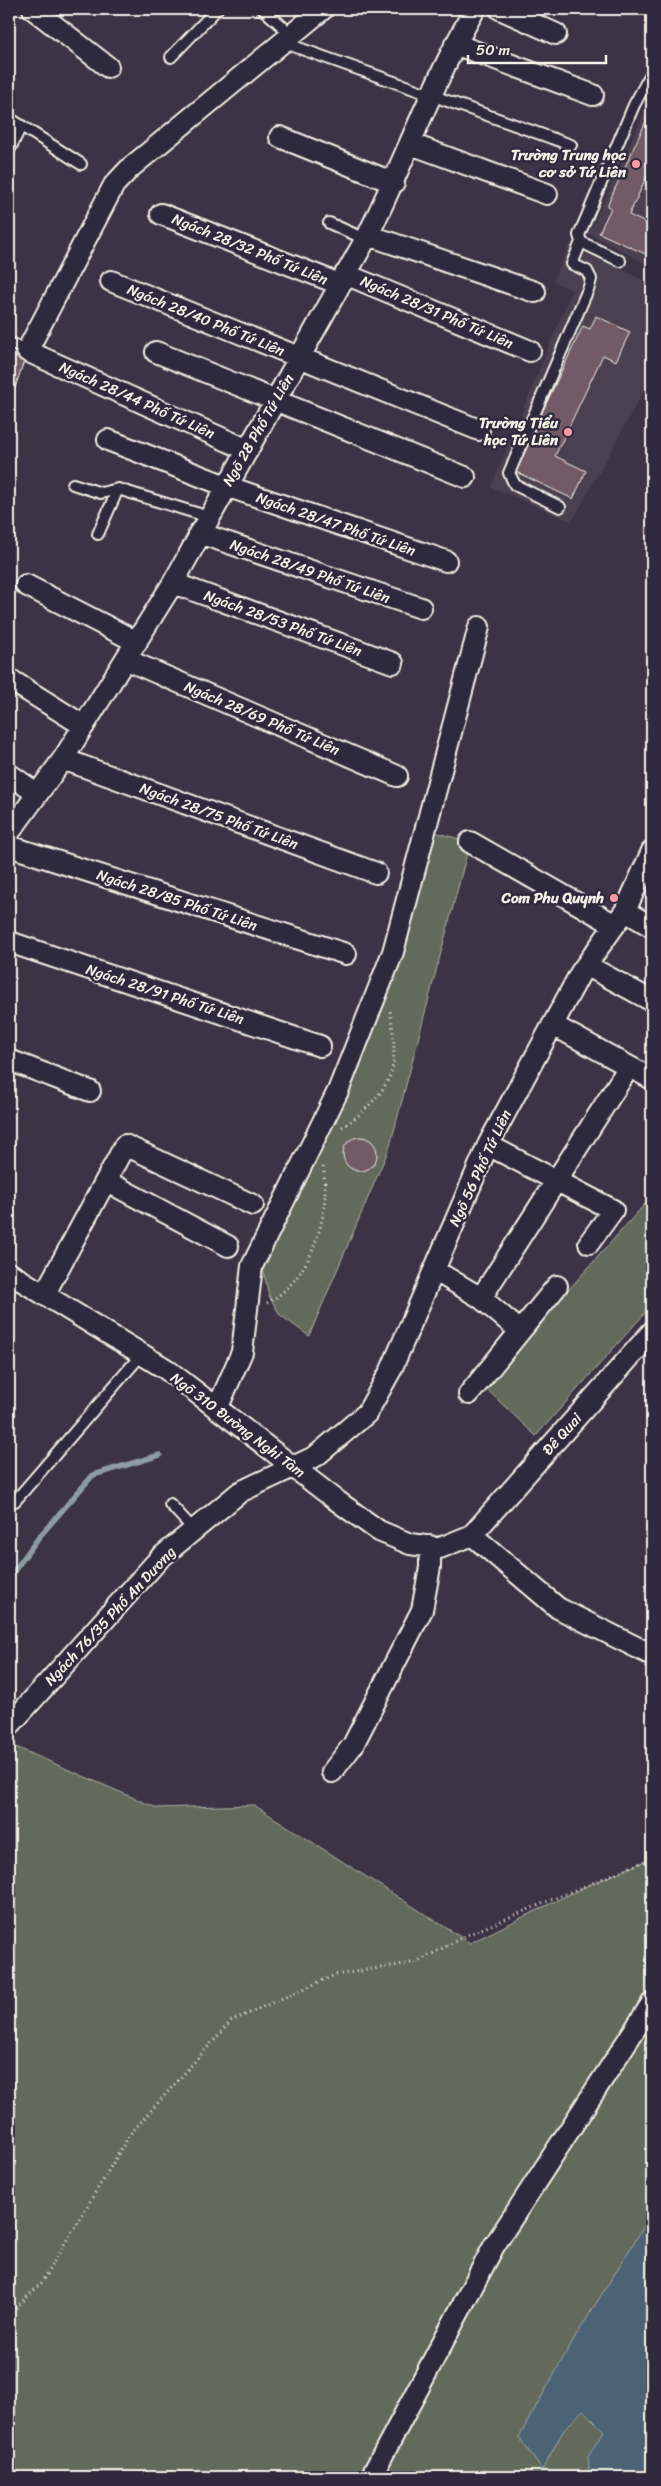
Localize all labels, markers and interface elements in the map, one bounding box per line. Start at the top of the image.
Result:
scale bar [468,32,606,64]
text: 50 m [476,37,511,63]
place label: Trường Trung học cơ sở Tứ Liên [511,142,627,185]
marker: Trường Trung học cơ sở Tứ Liên [630,158,642,170]
street label: Ngách 28/32 Phố Tứ Liên [168,206,332,292]
street label: Ngách 28/31 Phố Tứ Liên [356,268,518,356]
street label: Ngách 28/40 Phố Tứ Liên [123,276,289,364]
street label: Ngách 28/44 Phố Tứ Liên [55,354,219,446]
street label: Ngõ 28 Phố Tứ Liên [215,369,301,491]
place label: Trường Tiểu học Tứ Liên [479,410,559,453]
marker: Trường Tiểu học Tứ Liên [562,426,574,438]
street label: Ngách 28/47 Phố Tứ Liên [253,484,419,564]
street label: Ngách 28/49 Phố Tứ Liên [226,531,394,611]
street label: Ngách 28/53 Phố Tứ Liên [200,582,366,664]
street label: Ngách 28/69 Phố Tứ Liên [180,673,344,763]
street label: Ngách 28/75 Phố Tứ Liên [136,775,302,857]
street label: Ngách 28/85 Phố Tứ Liên [93,862,261,938]
place label: Com Phu Quynh [501,885,604,911]
marker: Com Phu Quynh [608,892,620,904]
street label: Ngách 28/91 Phố Tứ Liên [83,956,247,1032]
street label: Ngõ 56 Phố Tứ Liên [441,1105,519,1231]
street label: Ngõ 310 Đường Nghi Tàm [165,1365,311,1485]
street label: Đê Quai [536,1406,589,1461]
street label: Ngách 76/35 Phố An Dương [38,1540,182,1692]

